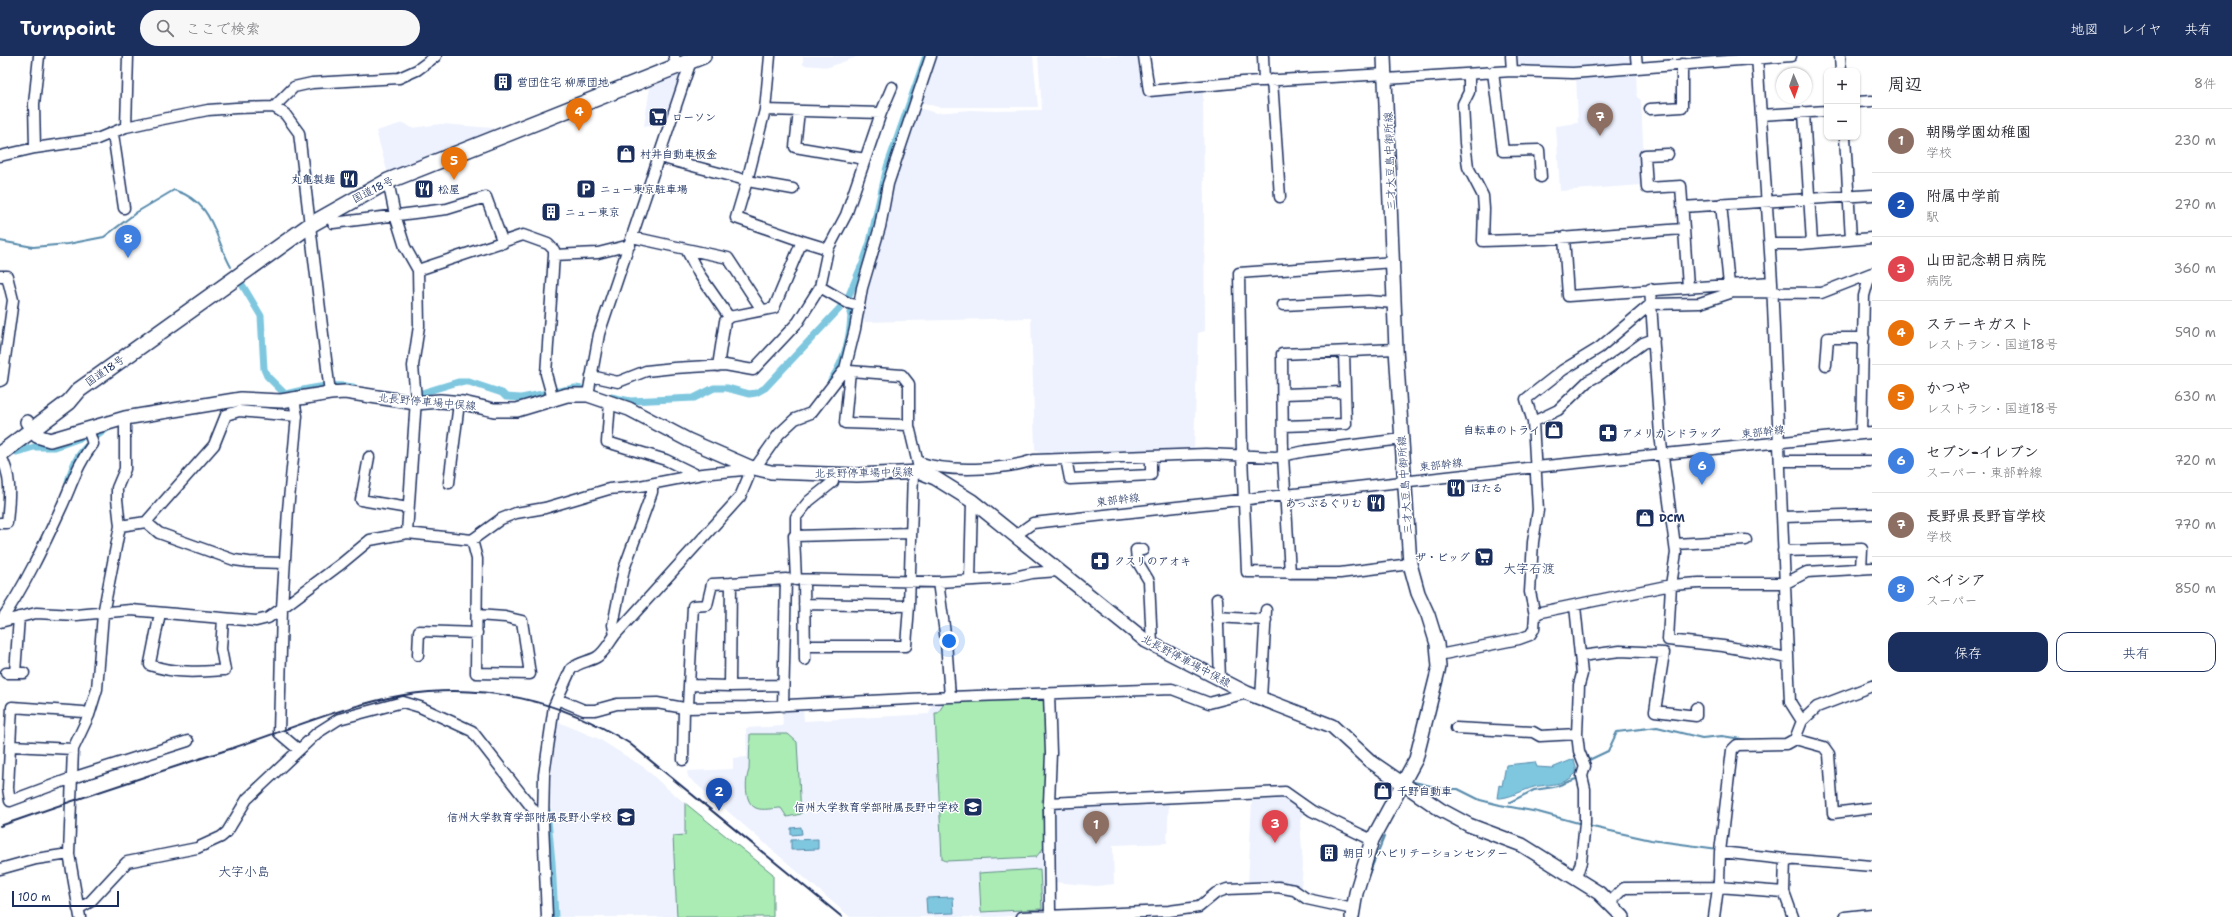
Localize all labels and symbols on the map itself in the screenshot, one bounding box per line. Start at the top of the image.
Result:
north arrow [1776,68,1812,104]
building icon: 営団住宅 柳原団地 [492,71,514,93]
place label: 営団住宅 柳原団地 [517,75,609,90]
pin: 4 [566,98,592,131]
pin: 7 [1587,103,1613,136]
supermarket icon: ローソン [647,106,669,128]
place label: ローソン [672,110,716,125]
street label: 三才大豆島中御所線 [1381,111,1399,211]
shop icon: 村井自動車板金 [615,143,637,165]
pin: 5 [441,147,467,180]
place label: 村井自動車板金 [640,147,717,162]
restaurant icon: 丸亀製麺 [338,168,360,190]
place label: 丸亀製麺 [291,172,335,187]
street label: 国道18号 [349,173,397,207]
restaurant icon: 松屋 [413,178,435,200]
parking icon: ニュー東京駐車場 [575,178,597,200]
place label: 松屋 [438,182,460,197]
place label: ニュー東京駐車場 [600,182,688,197]
building icon: ニュー東京 [540,201,562,223]
place label: ニュー東京 [565,205,620,220]
pin: 8 [115,225,141,258]
street label: 国道18号 [82,352,128,390]
street label: 北長野停車場中俣線 [377,390,477,414]
shop icon: 自転車のトライ [1543,419,1565,441]
pharmacy icon: アメリカンドラッグ [1597,422,1619,444]
street label: 東部幹線 [1740,422,1786,442]
place label: 自転車のトライ [1463,423,1540,438]
place label: アメリカンドラッグ [1622,426,1721,441]
street label: 三才大豆島中御所線 [1394,435,1416,535]
pin: 6 [1689,452,1715,485]
street label: 東部幹線 [1418,455,1464,475]
street label: 北長野停車場中俣線 [814,465,914,481]
restaurant icon: ほたる [1445,477,1467,499]
place label: ほたる [1470,481,1503,496]
street label: 東部幹線 [1095,490,1141,510]
restaurant icon: あっぷるぐりむ [1365,492,1387,514]
place label: あっぷるぐりむ [1285,496,1362,511]
shop icon: DCM [1634,507,1656,529]
place label: DCM [1659,511,1686,526]
supermarket icon: ザ・ビッグ [1473,546,1495,568]
pharmacy icon: クスリのアオキ [1089,550,1111,572]
place label: ザ・ビッグ [1415,550,1470,565]
place label: クスリのアオキ [1114,554,1191,569]
district label: 大字石渡 [1503,560,1555,577]
your location [939,631,959,651]
street label: 北長野停車場中俣線 [1139,631,1233,691]
pin: 2 [706,778,732,811]
shop icon: 千野自動車 [1372,780,1394,802]
place label: 千野自動車 [1397,784,1452,799]
school or university icon: 信州大学教育学部附属長野中学校 [962,796,984,818]
place label: 信州大学教育学部附属長野中学校 [794,800,959,815]
school or university icon: 信州大学教育学部附属長野小学校 [615,806,637,828]
place label: 信州大学教育学部附属長野小学校 [447,810,612,825]
pin: 3 [1262,810,1288,843]
pin: 1 [1083,811,1109,844]
building icon: 朝日リハビリテーションセンター [1318,842,1340,864]
place label: 朝日リハビリテーションセンター [1343,846,1508,861]
district label: 大字小島 [218,863,270,880]
scale bar [12,889,119,908]

